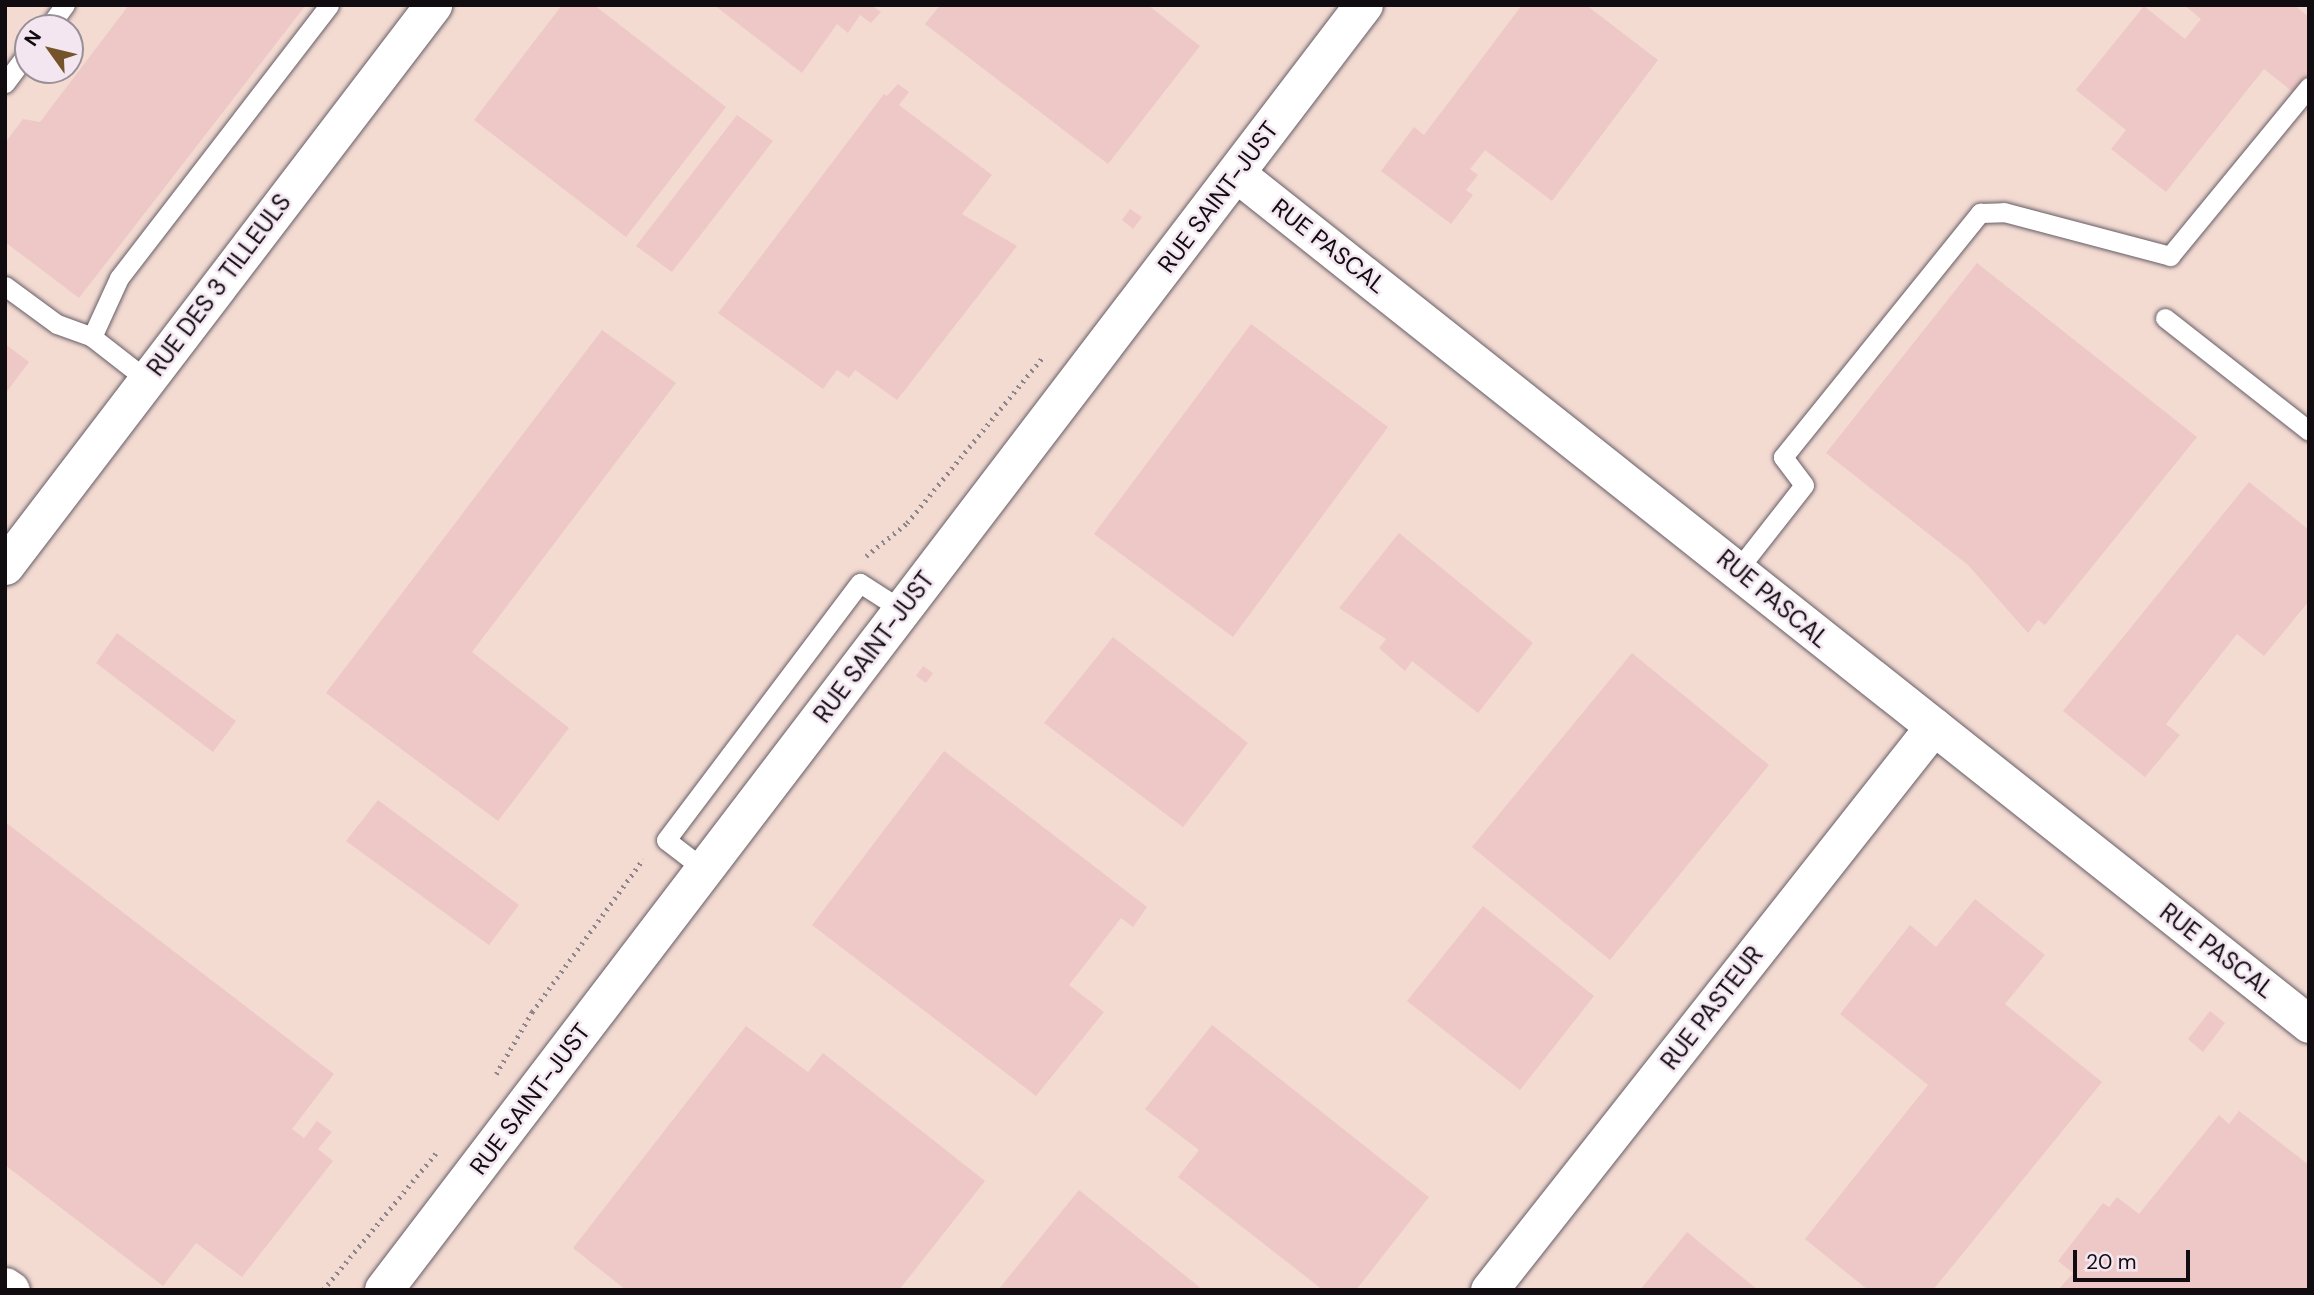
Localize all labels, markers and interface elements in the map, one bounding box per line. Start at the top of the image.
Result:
north arrow [14,14,84,84]
text: N [19,25,47,51]
street label: RUE SAINT-JUST [1152,116,1284,278]
street label: RUE DES 3 TILLEULS [141,188,297,382]
street label: RUE PASCAL [1266,192,1392,300]
street label: RUE PASCAL [1711,544,1835,654]
street label: RUE SAINT-JUST [808,566,940,728]
street label: RUE PASCAL [2154,897,2280,1005]
street label: RUE PASTEUR [1655,941,1769,1075]
street label: RUE SAINT-JUST [464,1018,596,1180]
scale bar [2076,1236,2193,1280]
text: 20 m [2086,1248,2137,1276]

